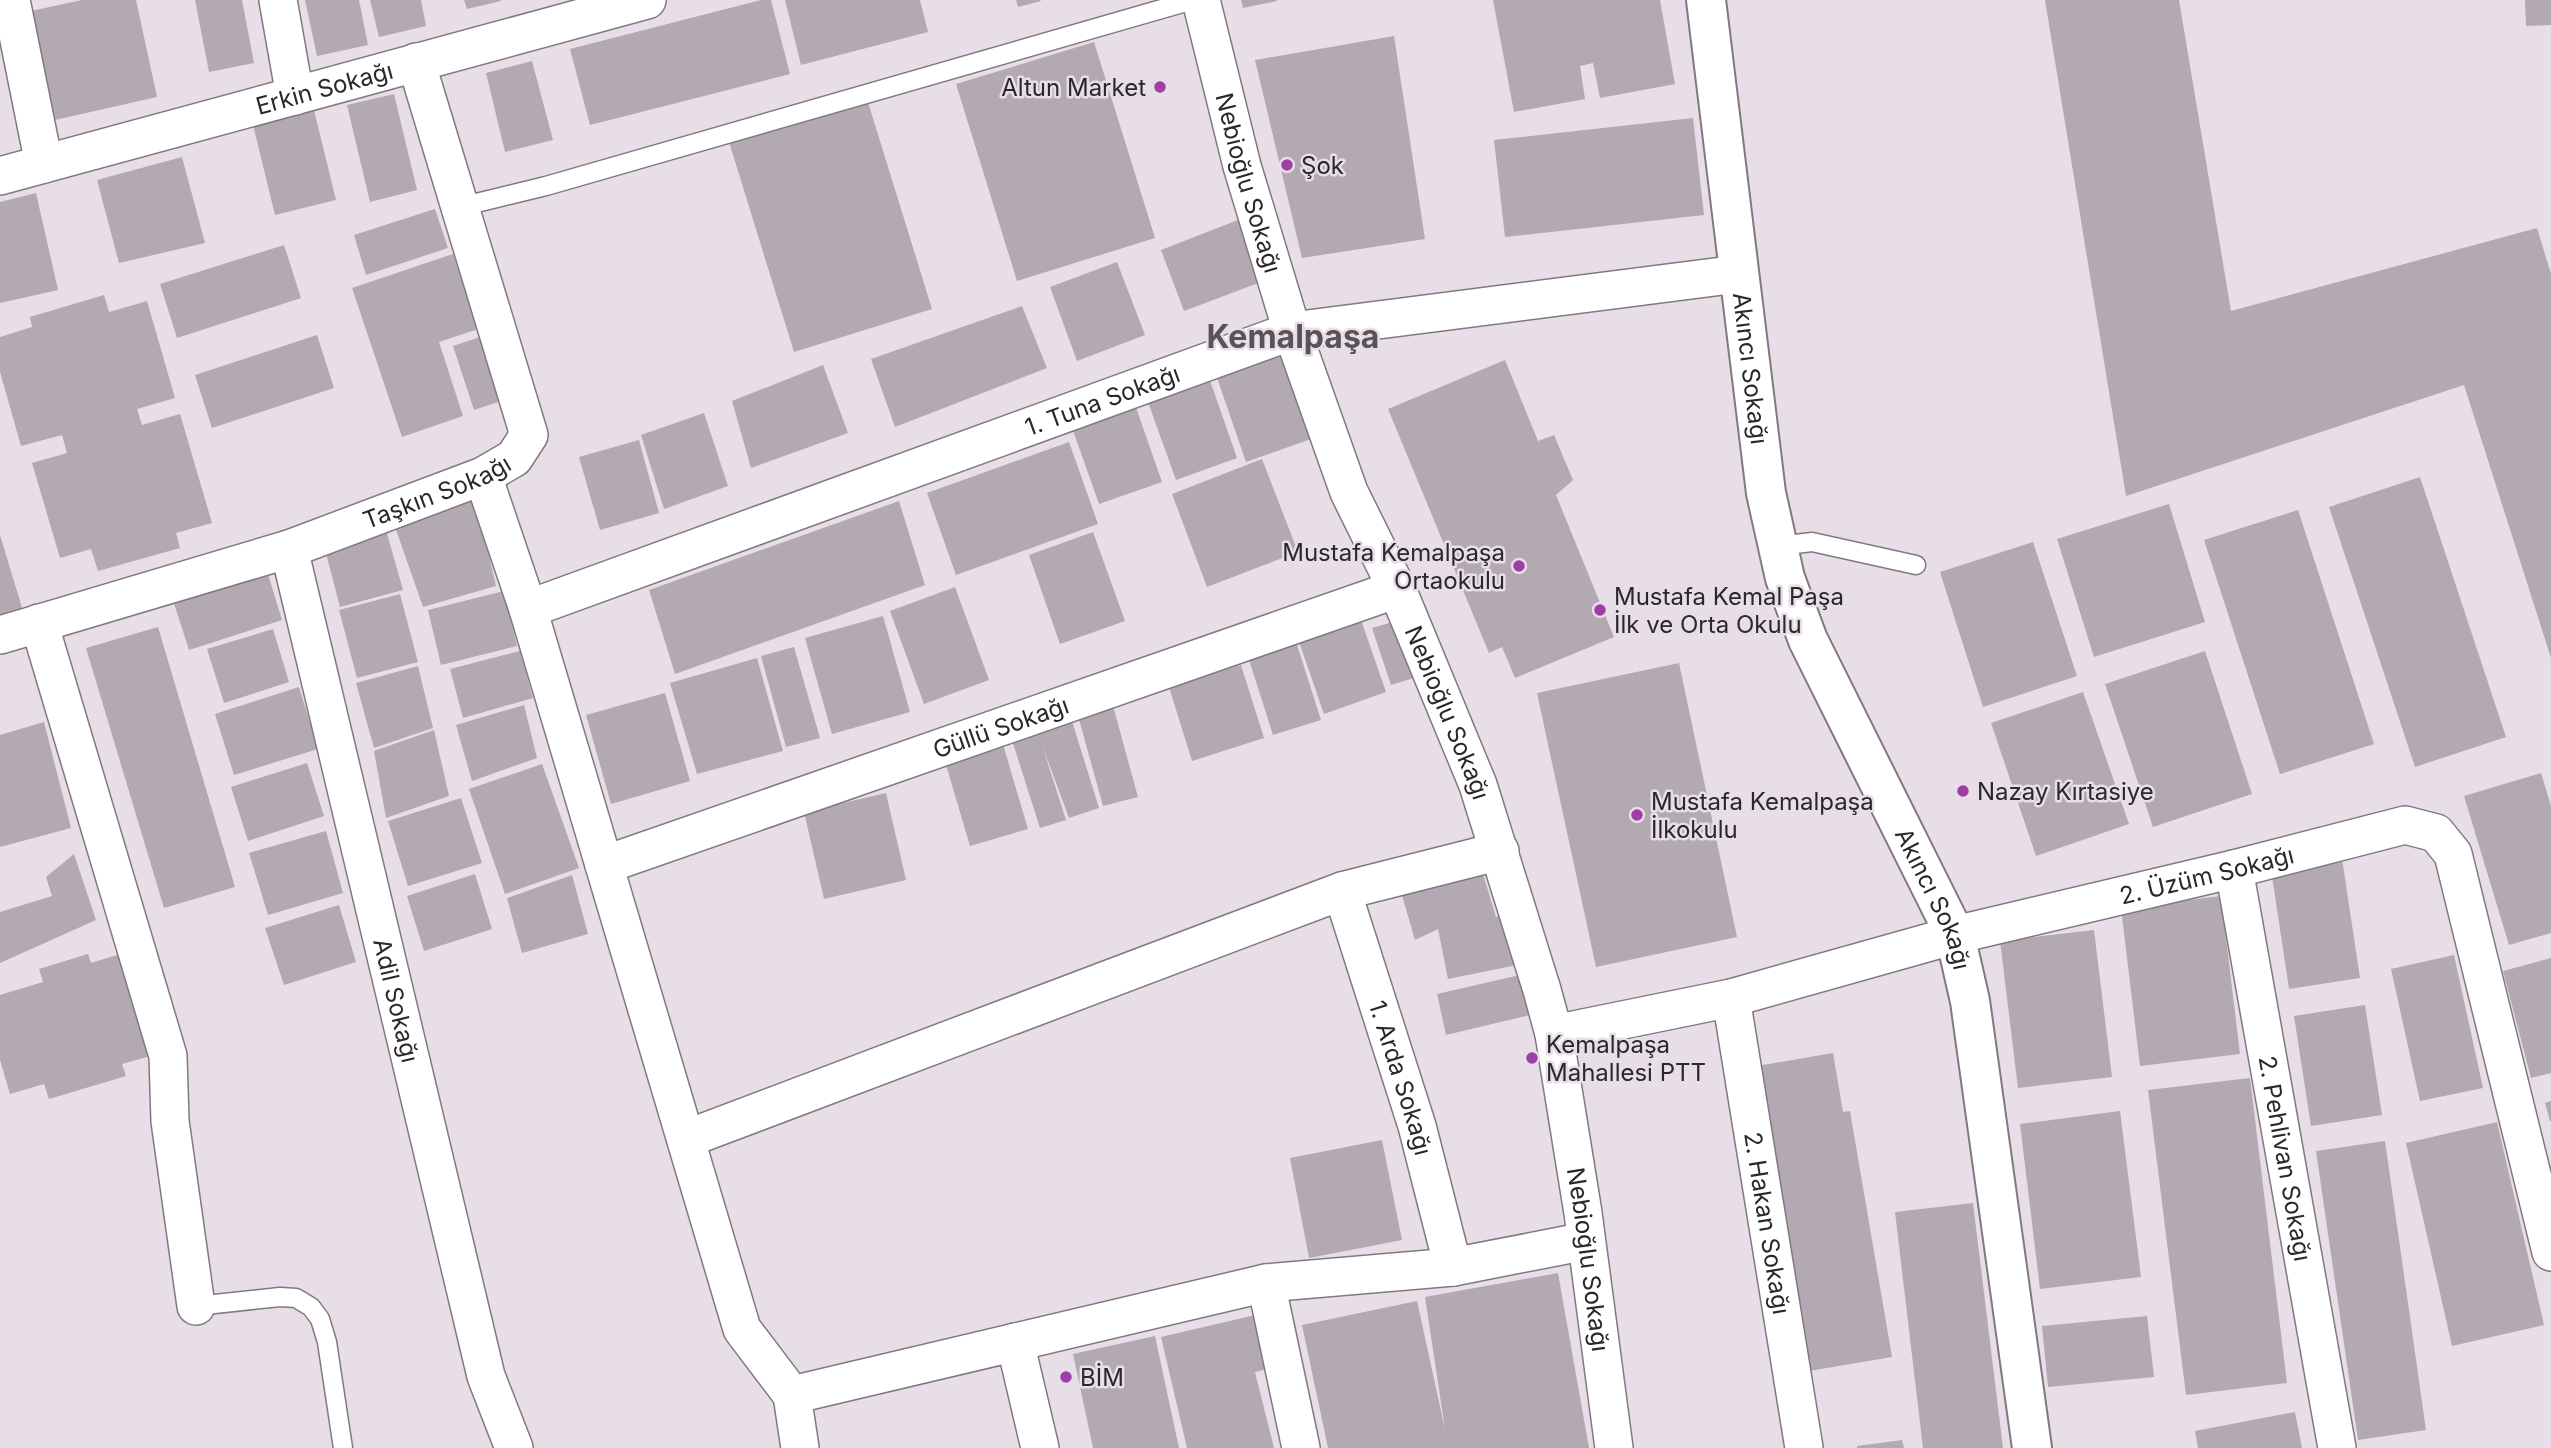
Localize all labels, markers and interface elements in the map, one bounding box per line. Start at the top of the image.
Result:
street label: Erkin Sokağı [252,55,396,120]
place label: Altun Market [1001,73,1146,102]
marker: Altun Market [1152,79,1168,95]
street label: Nebioğlu Sokağı [1210,90,1288,276]
place label: Şok [1301,151,1344,180]
marker: Şok [1279,157,1295,173]
street label: Akıncı Sokağı [1727,291,1774,446]
district label: Kemalpaşa [1207,317,1379,356]
street label: 1. Tuna Sokağı [1021,359,1184,442]
street label: Taşkın Sokağı [359,449,516,534]
place label: Mustafa Kemalpaşa Ortaokulu [1282,538,1505,595]
marker: Mustafa Kemalpaşa Ortaokulu [1511,558,1527,574]
place label: Mustafa Kemal Paşa İlk ve Orta Okulu [1614,582,1844,639]
marker: Mustafa Kemal Paşa İlk ve Orta Okulu [1592,602,1608,618]
street label: Nebioğlu Sokağı [1399,621,1496,803]
street label: Güllü Sokağı [929,690,1072,764]
place label: Nazay Kırtasiye [1977,777,2154,806]
marker: Nazay Kırtasiye [1955,783,1971,799]
place label: Mustafa Kemalpaşa İlkokulu [1651,787,1874,844]
marker: Mustafa Kemalpaşa İlkokulu [1629,807,1645,823]
street label: Akıncı Sokağı [1889,823,1977,972]
street label: 2. Üzüm Sokağı [2117,840,2297,910]
street label: Adil Sokağı [368,935,425,1065]
street label: 1. Arda Sokağı [1363,997,1438,1158]
place label: Kemalpaşa Mahallesi PTT [1546,1030,1706,1087]
marker: Kemalpaşa Mahallesi PTT [1524,1050,1540,1066]
street label: 2. Pehlivan Sokağı [2253,1053,2318,1263]
street label: 2. Hakan Sokağı [1738,1130,1797,1316]
street label: Nebioğlu Sokağı [1561,1165,1616,1353]
place label: BİM [1080,1363,1124,1392]
marker: BİM [1058,1369,1074,1385]

